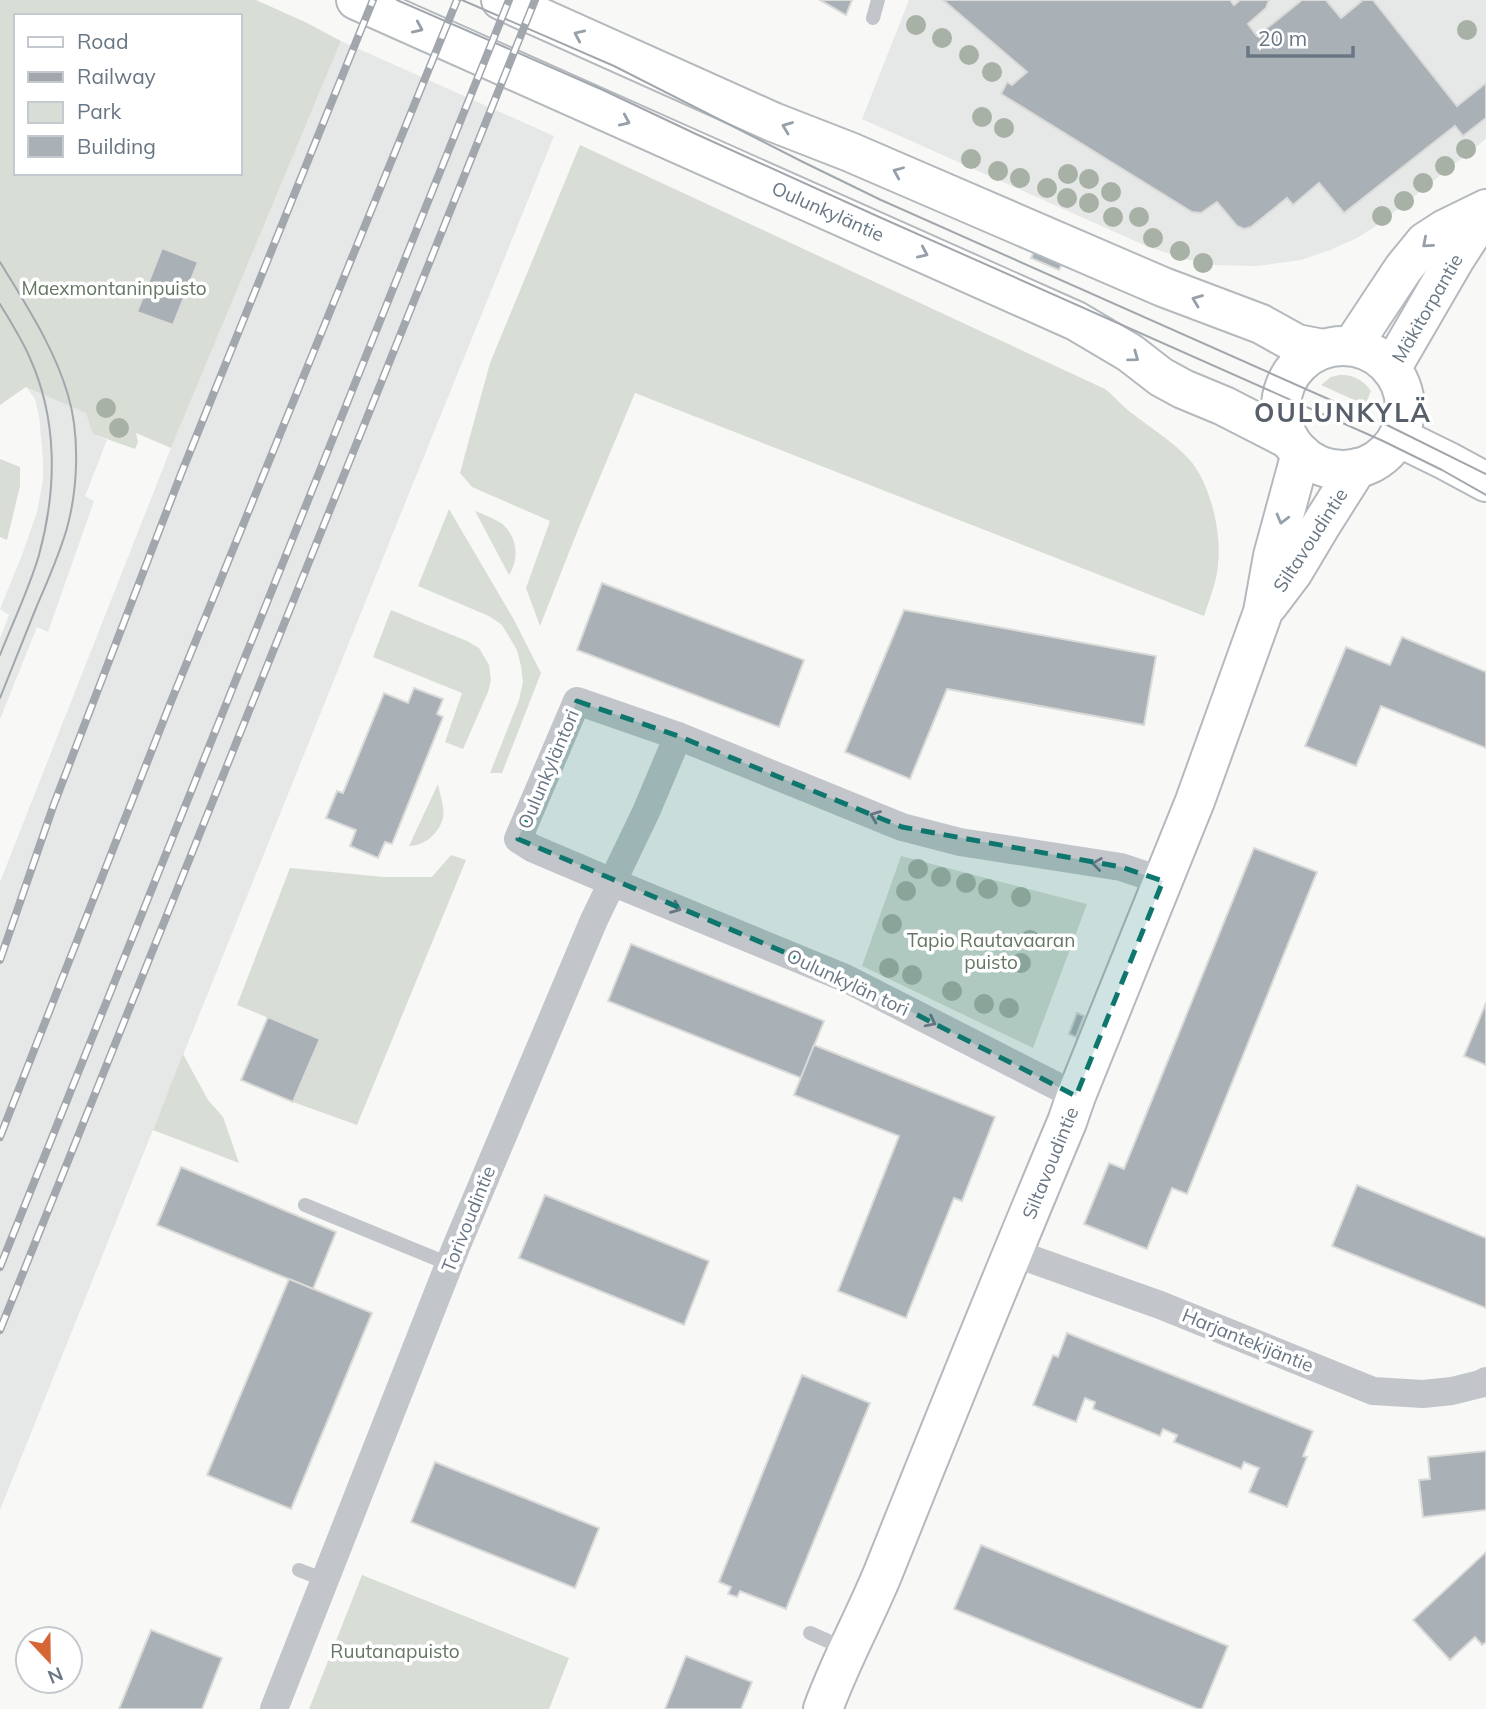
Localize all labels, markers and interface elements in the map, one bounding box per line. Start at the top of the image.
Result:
legend [14,14,242,175]
scale bar [1248,14,1353,58]
one-way arrow [411,20,423,34]
text: 20 m [1258,25,1307,51]
text: Road [77,28,128,54]
one-way arrow [573,29,586,43]
text: Railway [77,63,156,89]
text: Park [77,98,121,124]
one-way arrow [618,113,631,127]
one-way arrow [781,122,793,136]
text: Building [77,133,156,159]
one-way arrow [892,167,904,181]
street label: Oulunkyläntie [768,176,888,246]
one-way arrow [1422,235,1435,247]
one-way arrow [916,245,928,259]
street label: Mäkitorpantie [1386,249,1468,367]
park label: Maexmontaninpuisto [21,276,207,300]
one-way arrow [1192,295,1204,309]
one-way arrow [1126,349,1139,361]
district label: OULUNKYLÄ [1254,396,1432,429]
street label: Siltavoudintie [1267,483,1353,597]
one-way arrow [1276,513,1290,525]
street label: Oulunkyläntori [512,706,584,832]
one-way arrow [870,810,882,824]
one-way arrow [1091,857,1103,872]
one-way arrow [669,900,681,914]
park label: Tapio Rautavaaran puisto [907,928,1075,974]
street label: Oulunkylän tori [783,943,913,1021]
one-way arrow [924,1013,936,1027]
street label: Siltavoudintie [1017,1103,1083,1223]
street label: Torivoudintie [436,1162,500,1276]
street label: Harjantekijäntie [1179,1303,1317,1377]
north arrow [14,1625,84,1695]
park label: Ruutanapuisto [330,1639,460,1663]
text: N [44,1662,67,1690]

